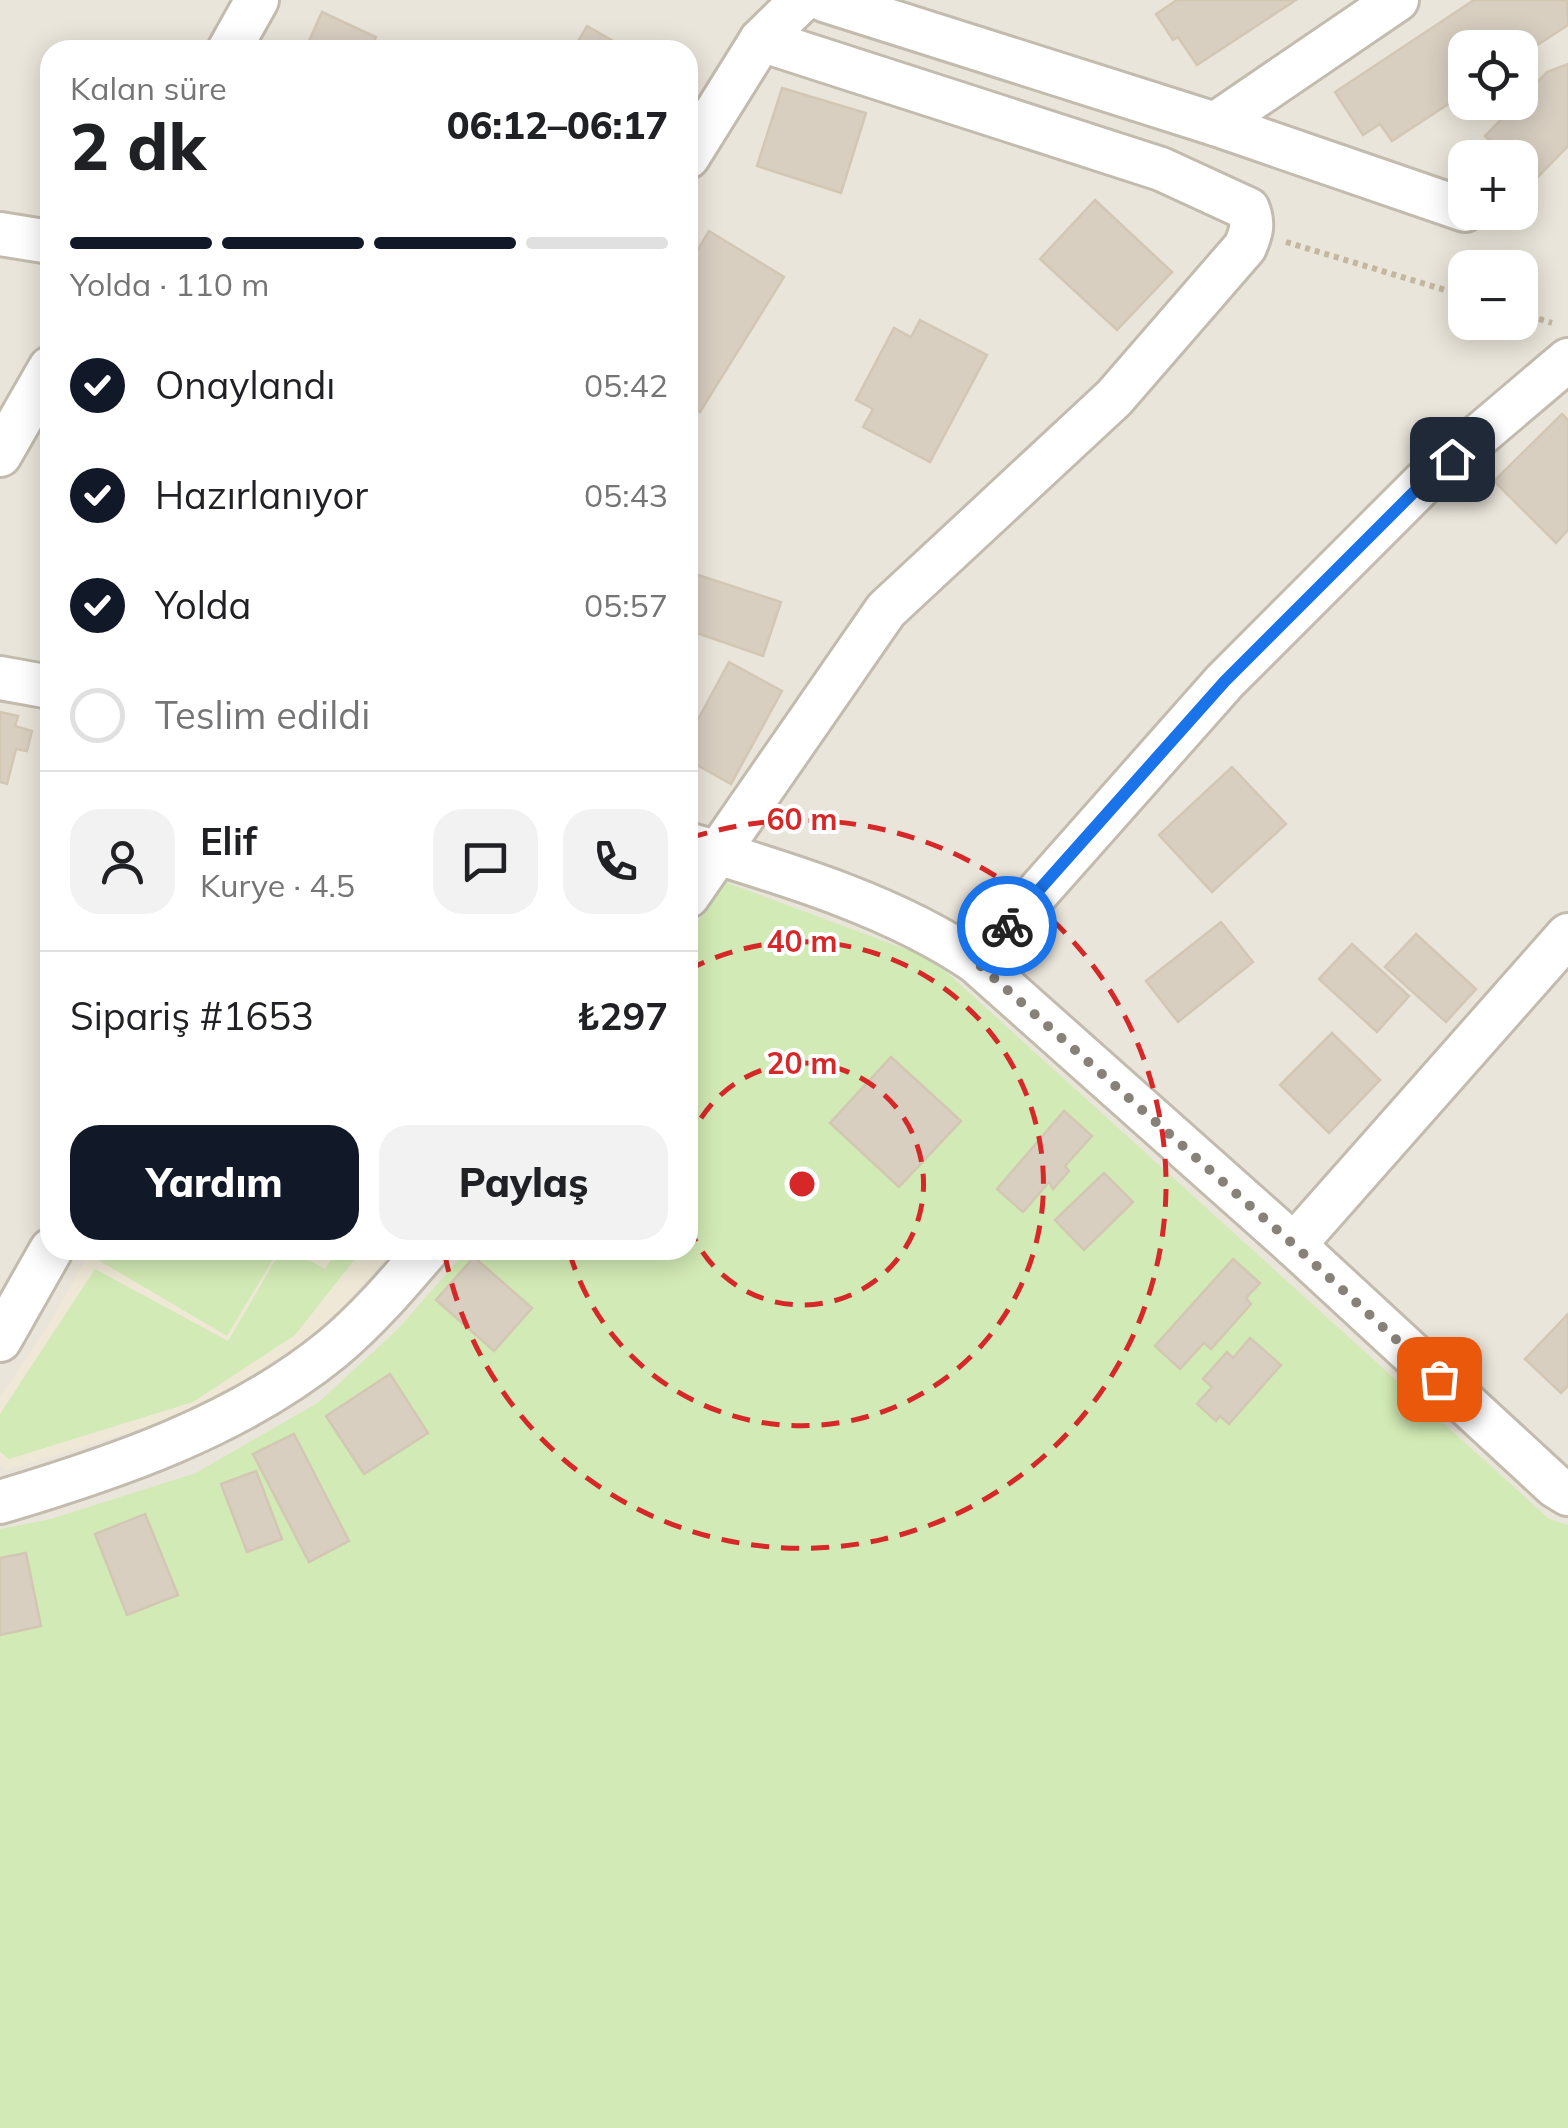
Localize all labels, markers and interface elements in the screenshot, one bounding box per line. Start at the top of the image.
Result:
map controls [1448,30,1538,340]
button: locate [1448,30,1538,120]
text: Kalan süre [70,68,227,108]
text: 06:12–06:17 [447,101,668,149]
text: 2 dk [70,105,206,186]
button: + [1448,140,1538,230]
button: − [1448,250,1538,340]
text: Yolda · 110 m [70,264,269,304]
icon: check [70,358,125,413]
text: Onaylandı [155,361,335,409]
text: 05:42 [584,365,668,405]
pin [1410,417,1495,502]
icon: home [1425,432,1480,487]
icon: check [70,468,125,523]
text: Hazırlanıyor [155,471,368,519]
text: 05:43 [584,475,668,515]
icon: check [70,578,125,633]
text: Yolda [155,581,251,629]
text: 05:57 [584,585,668,625]
text: Teslim edildi [155,691,370,739]
text: 60 m [766,800,838,838]
button: person [70,809,175,914]
button: chat [433,809,538,914]
button: phone [563,809,668,914]
text: Elif [200,817,257,865]
text: Kurye · 4.5 [200,865,355,905]
courier [957,876,1057,976]
icon: bike [980,899,1035,954]
text: 40 m [766,922,838,960]
text: Sipariş #1653 [70,992,314,1040]
text: ₺297 [577,992,668,1040]
text: 20 m [766,1044,838,1082]
button: Yardım [70,1125,359,1240]
button: Paylaş [379,1125,668,1240]
centre of rings [784,1166,820,1202]
pin [1397,1337,1482,1422]
icon: bag [1412,1352,1467,1407]

